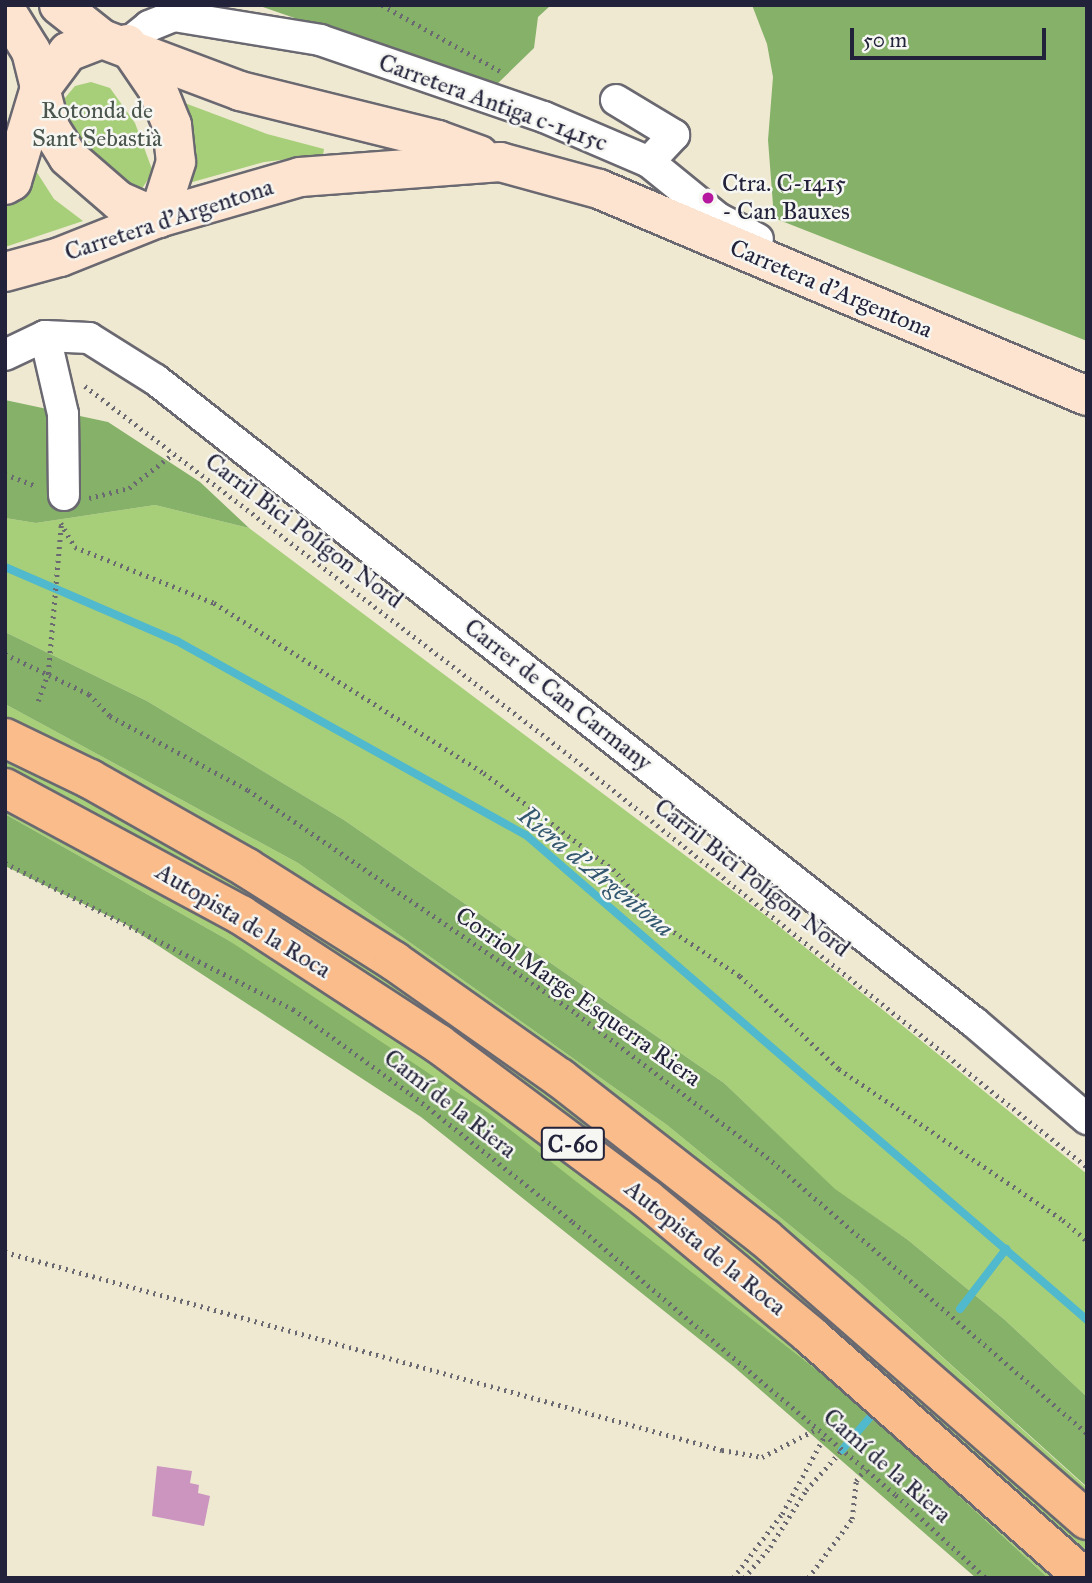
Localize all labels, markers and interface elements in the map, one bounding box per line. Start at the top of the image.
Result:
scale bar [854,14,1050,58]
text: 50 m [863,27,907,53]
street label: Carretera Antiga c-1415c [375,48,611,158]
park label: Rotonda de Sant Sebastià [32,97,162,153]
place label: Ctra. C-1415 - Can Bauxes [722,170,850,226]
street label: Carretera d'Argentona [61,173,277,267]
marker: Ctra. C-1415 - Can Bauxes [700,190,716,206]
street label: Carretera d'Argentona [725,233,937,345]
street label: Carril Bici Polígon Nord [199,447,409,615]
street label: Carrer de Can Carmany [459,613,657,777]
street label: Carril Bici Polígon Nord [649,793,855,963]
water label: Riera d'Argentona [512,800,680,944]
street label: Autopista de la Roca [150,857,336,985]
street label: Corriol Marge Esquerra Riera [450,901,706,1093]
street label: Camí de la Riera [378,1043,522,1165]
road number: C-60 [540,1124,606,1163]
street label: Autopista de la Roca [619,1174,791,1322]
street label: Camí de la Riera [817,1403,957,1529]

